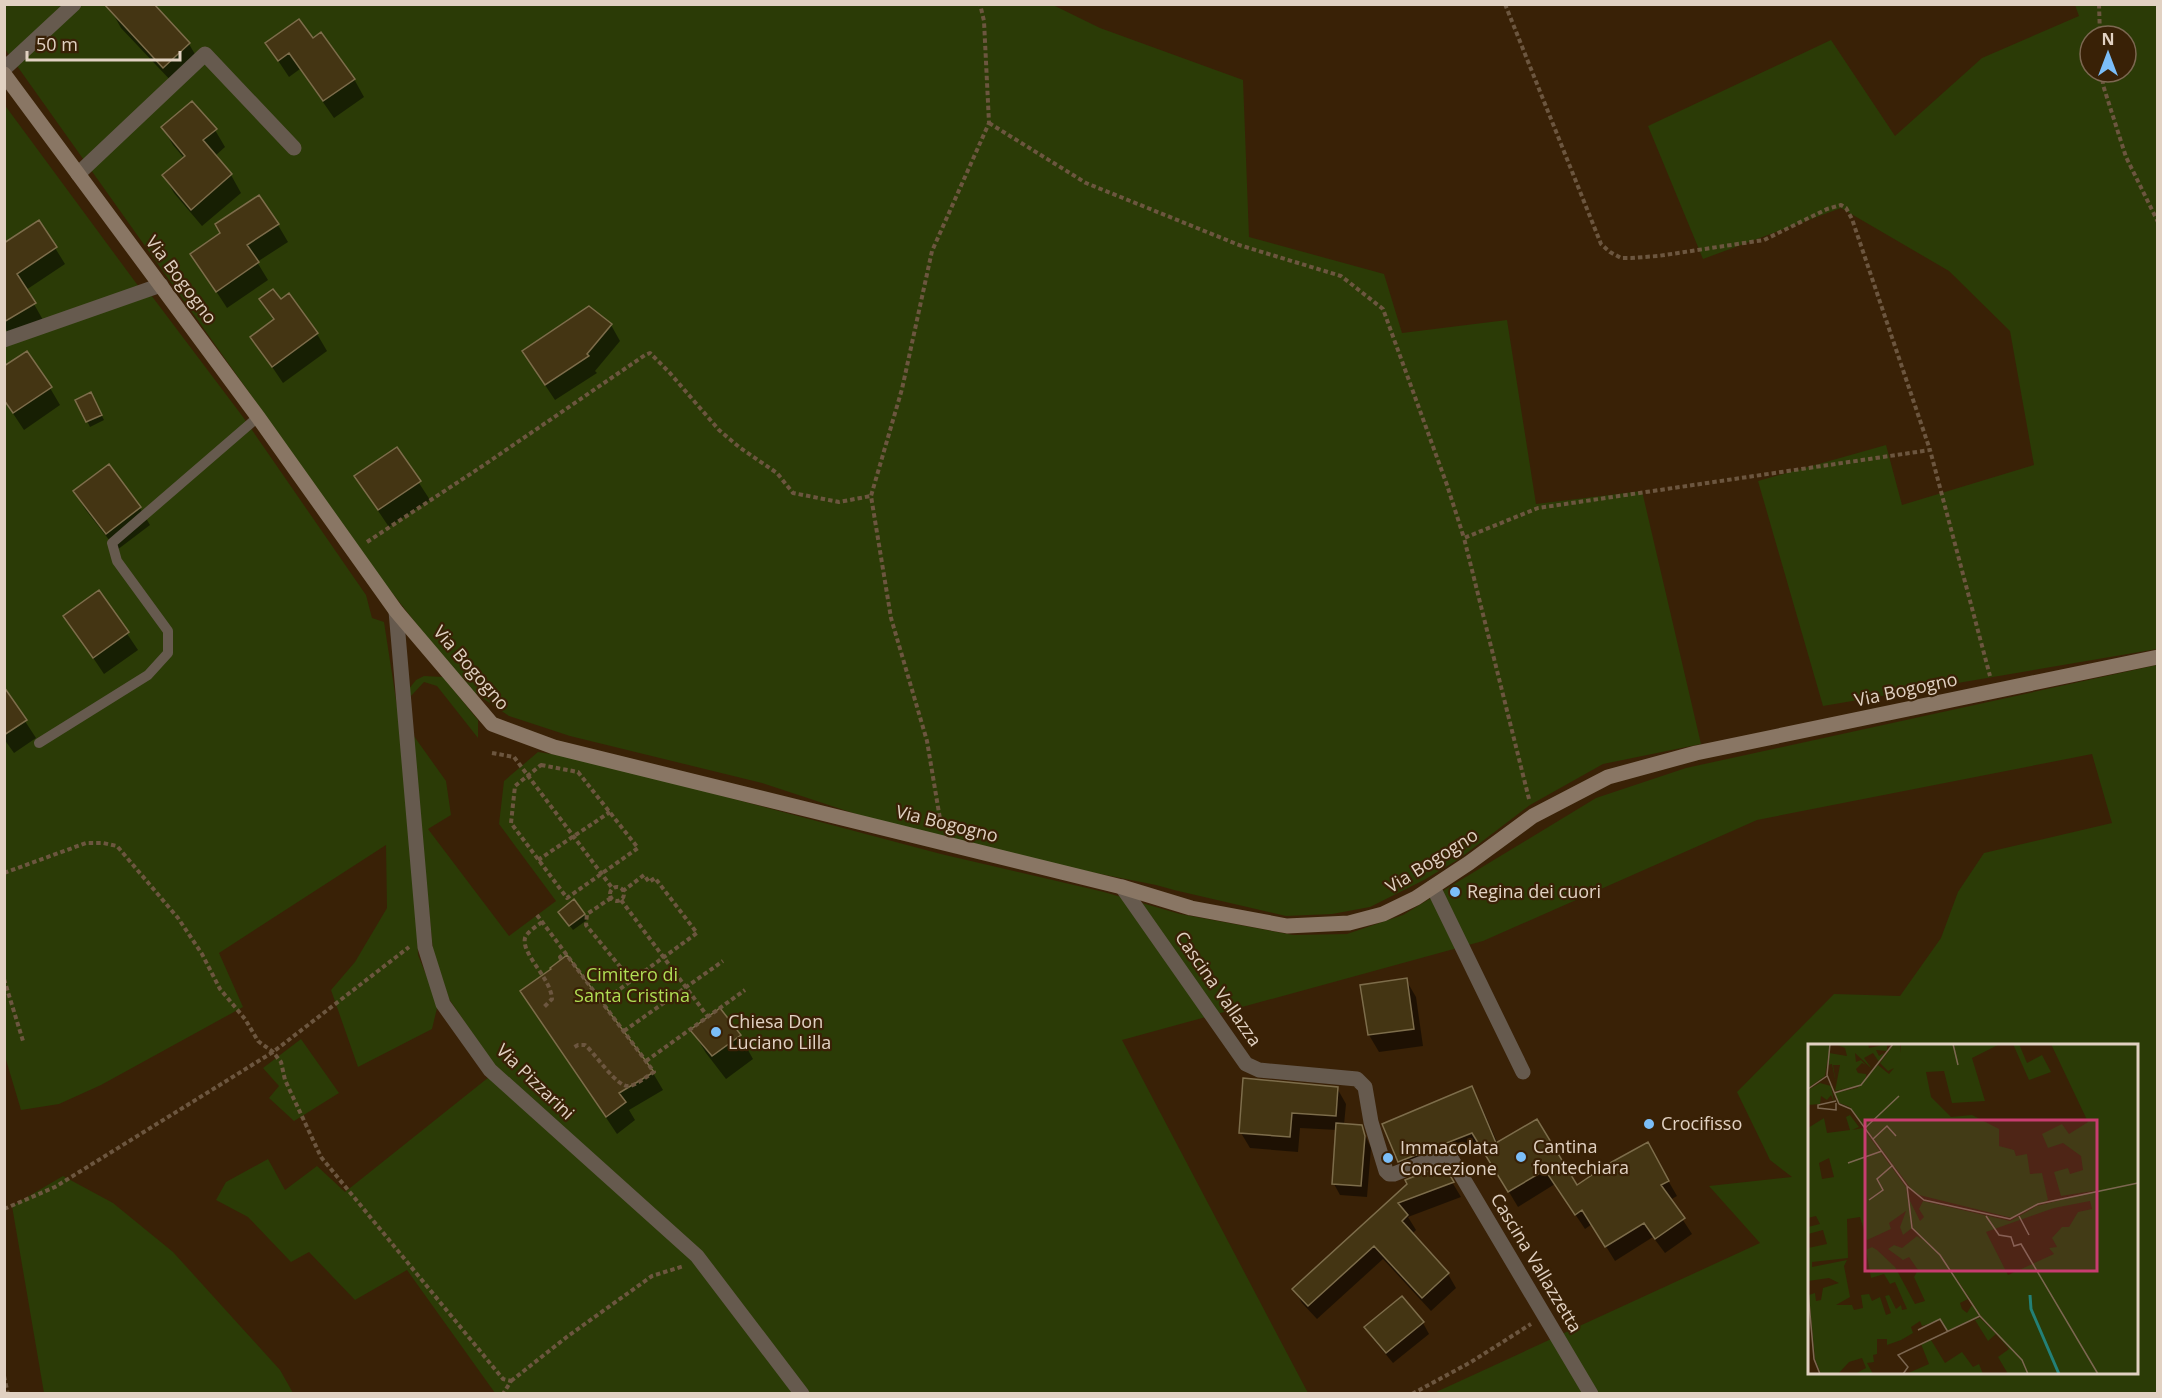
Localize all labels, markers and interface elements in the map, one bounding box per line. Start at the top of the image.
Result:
scale bar [27,24,180,62]
north arrow [2078,24,2138,84]
text: N [2101,28,2115,50]
text: 50 m [36,32,78,56]
street label: Via Bogogno [141,230,223,328]
street label: Via Bogogno [428,620,515,715]
street label: Via Bogogno [1852,666,1959,712]
street label: Via Bogogno [894,799,1001,847]
street label: Via Bogogno [1381,822,1482,898]
place label: Regina dei cuori [1467,879,1601,903]
marker: Regina dei cuori [1448,885,1462,899]
street label: Cascina Vallazza [1170,926,1268,1051]
park label: Cimitero di Santa Cristina [574,962,690,1007]
place label: Chiesa Don Luciano Lilla [728,1009,831,1054]
marker: Chiesa Don Luciano Lilla [709,1025,723,1039]
street label: Via Pizzarini [492,1038,580,1125]
inset map [1808,1044,2138,1374]
place label: Crocifisso [1661,1111,1742,1135]
marker: Crocifisso [1642,1117,1656,1131]
place label: Cantina fontechiara [1533,1134,1629,1179]
place label: Immacolata Concezione [1400,1135,1499,1180]
marker: Cantina fontechiara [1514,1150,1528,1164]
marker: Immacolata Concezione [1381,1151,1395,1165]
street label: Cascina Vallazzetta [1486,1188,1588,1337]

